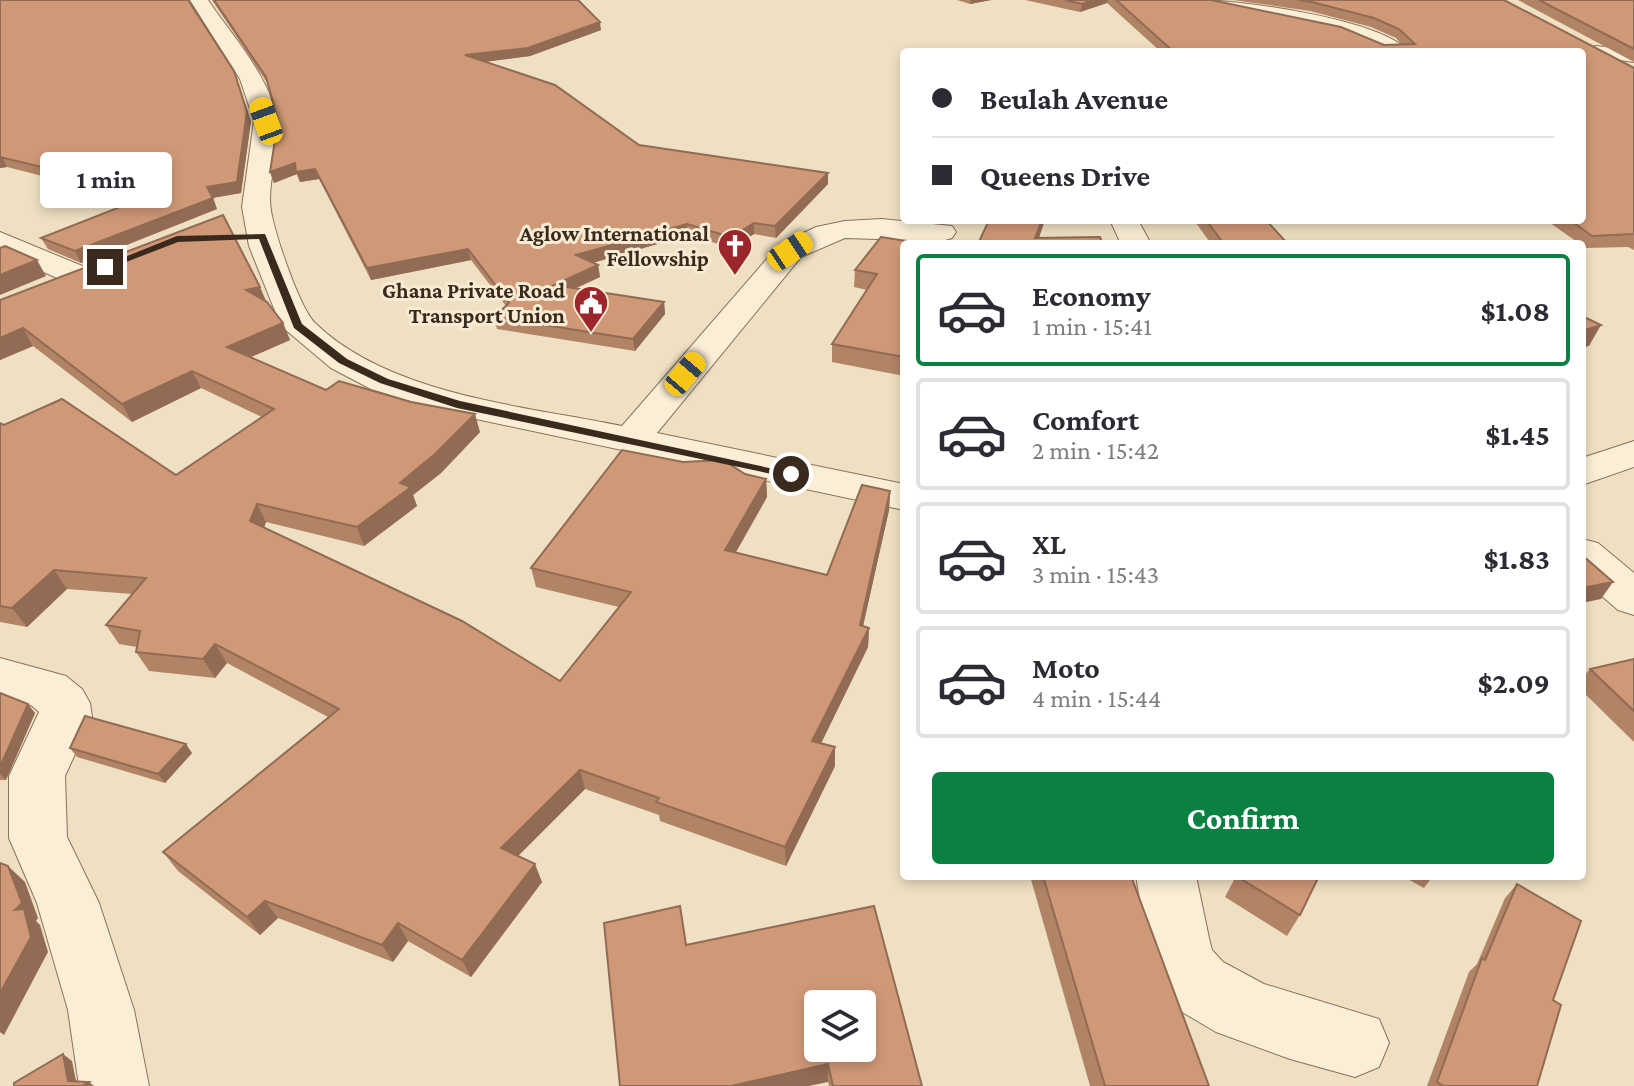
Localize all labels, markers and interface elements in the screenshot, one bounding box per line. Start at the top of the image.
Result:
text: Beulah Avenue [980,82,1168,115]
car [247,94,285,148]
callout: 1 min [39,151,171,207]
text: Queens Drive [980,159,1150,192]
text: 1 min [76,165,136,194]
place label: Aglow International Fellowship [519,221,710,271]
church icon: Aglow International Fellowship [716,227,754,277]
car [763,228,817,274]
route end [87,249,123,285]
icon: car [936,274,1008,346]
place label: Ghana Private Road Transport Union [382,278,565,328]
text: Economy [1032,279,1151,312]
public building icon: Ghana Private Road Transport Union [572,284,610,334]
text: $1.08 [1480,294,1550,327]
text: 1 min · 15:41 [1032,312,1152,341]
car [660,348,710,400]
icon: car [936,398,1008,470]
text: Comfort [1032,403,1139,436]
text: $1.45 [1485,418,1550,451]
text: 2 min · 15:42 [1032,436,1159,465]
route start [773,456,809,492]
icon: car [936,522,1008,594]
text: XL [1032,527,1066,560]
text: $1.83 [1484,542,1550,575]
text: 3 min · 15:43 [1032,560,1159,589]
icon: car [936,646,1008,718]
text: Moto [1032,651,1100,684]
text: $2.09 [1477,666,1550,699]
text: 4 min · 15:44 [1032,684,1161,713]
button: Confirm [932,772,1554,864]
map controls [804,990,876,1062]
button: layers [804,990,876,1062]

